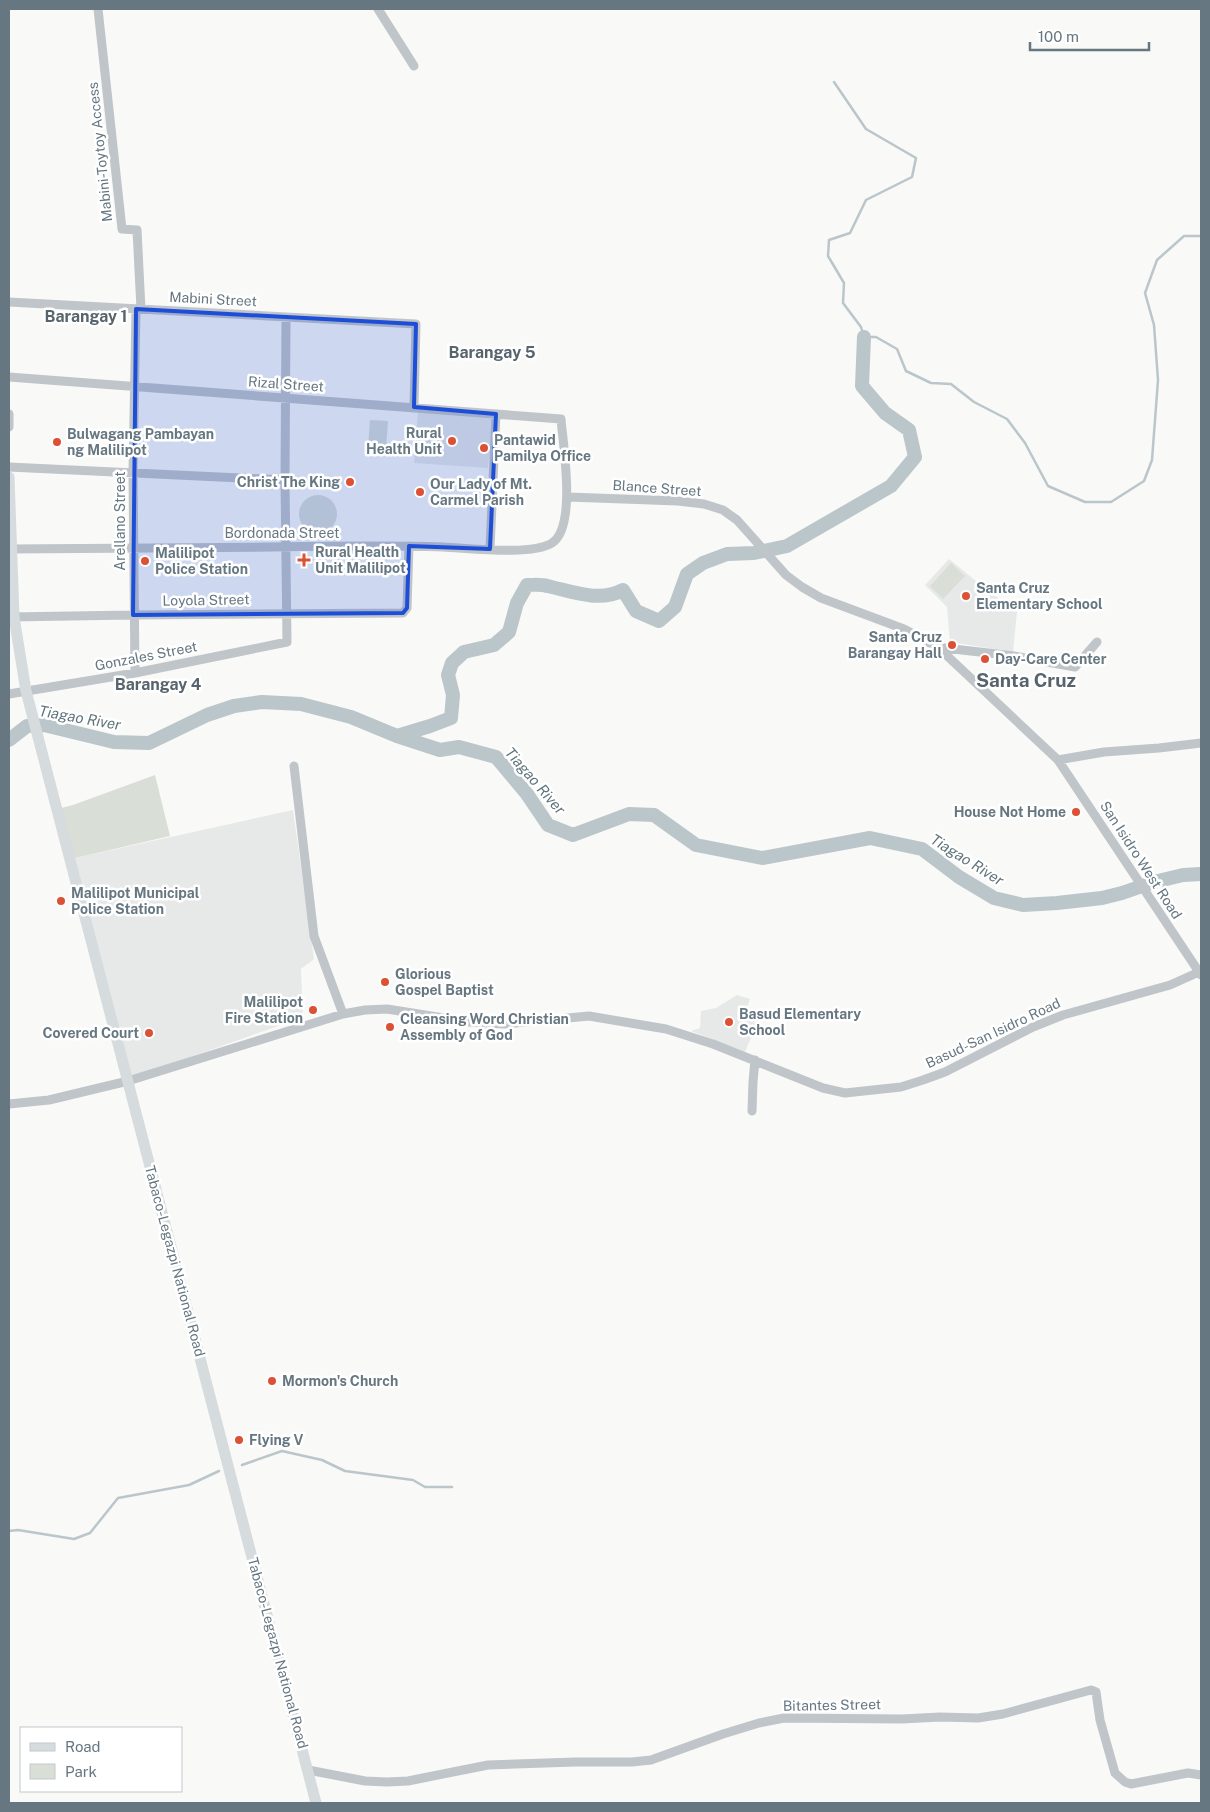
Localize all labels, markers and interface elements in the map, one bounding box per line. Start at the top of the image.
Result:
scale bar [1030,20,1149,52]
text: 100 m [1038,28,1079,45]
street label: Mabini-Toytoy Access [85,81,115,223]
street label: Mabini Street [169,289,257,309]
district label: Barangay 1 [45,307,127,326]
district label: Barangay 5 [449,343,536,362]
street label: Rizal Street [248,373,324,395]
place label: Rural Health Unit [366,425,442,457]
place label: Bulwagang Pambayan ng Malilipot [67,426,214,458]
place label: Pantawid Pamilya Office [494,432,591,464]
marker: Rural Health Unit [446,435,458,447]
marker: Bulwagang Pambayan ng Malilipot [51,436,63,448]
marker: Pantawid Pamilya Office [478,442,490,454]
street label: Arellano Street [112,471,128,571]
place label: Christ The King [237,474,340,490]
marker: Christ The King [344,476,356,488]
place label: Our Lady of Mt. Carmel Parish [430,476,532,508]
street label: Blance Street [612,477,702,499]
marker: Our Lady of Mt. Carmel Parish [414,486,426,498]
street label: Bordonada Street [224,525,340,541]
place label: Rural Health Unit Malilipot [315,544,406,576]
place label: Malilipot Police Station [155,545,248,577]
marker: Rural Health Unit Malilipot [297,553,311,567]
marker: Malilipot Police Station [139,555,151,567]
place label: Santa Cruz Elementary School [976,580,1103,612]
marker: Santa Cruz Elementary School [960,590,972,602]
street label: Loyola Street [162,591,250,609]
place label: Santa Cruz Barangay Hall [848,629,942,661]
street label: Gonzales Street [93,638,199,674]
marker: Santa Cruz Barangay Hall [946,639,958,651]
place label: Day-Care Center [995,651,1107,667]
marker: Day-Care Center [979,653,991,665]
district label: Santa Cruz [976,669,1076,691]
district label: Barangay 4 [115,675,202,694]
water label: Tiagao River [38,702,123,733]
water label: Tiagao River [502,744,569,818]
street label: San Isidro West Road [1097,798,1185,922]
place label: House Not Home [954,804,1066,820]
marker: House Not Home [1070,806,1082,818]
water label: Tiagao River [928,830,1007,889]
place label: Malilipot Municipal Police Station [71,885,200,917]
marker: Malilipot Municipal Police Station [55,895,67,907]
place label: Glorious Gospel Baptist [395,966,494,998]
marker: Glorious Gospel Baptist [379,976,391,988]
place label: Malilipot Fire Station [225,994,303,1026]
street label: Basud-San Isidro Road [923,995,1063,1071]
marker: Malilipot Fire Station [307,1004,319,1016]
place label: Basud Elementary School [739,1006,861,1038]
place label: Cleansing Word Christian Assembly of God [400,1011,569,1043]
marker: Basud Elementary School [723,1016,735,1028]
marker: Cleansing Word Christian Assembly of God [384,1021,396,1033]
place label: Covered Court [42,1025,139,1041]
marker: Covered Court [143,1027,155,1039]
street label: Tabaco-Legazpi National Road [142,1164,208,1358]
place label: Mormon's Church [282,1373,398,1389]
marker: Mormon's Church [266,1375,278,1387]
place label: Flying V [249,1432,304,1448]
marker: Flying V [233,1434,245,1446]
street label: Tabaco-Legazpi National Road [245,1556,311,1750]
street label: Bitantes Street [783,1696,881,1714]
legend [20,1727,182,1792]
text: Road [65,1738,101,1755]
text: Park [65,1763,97,1780]

